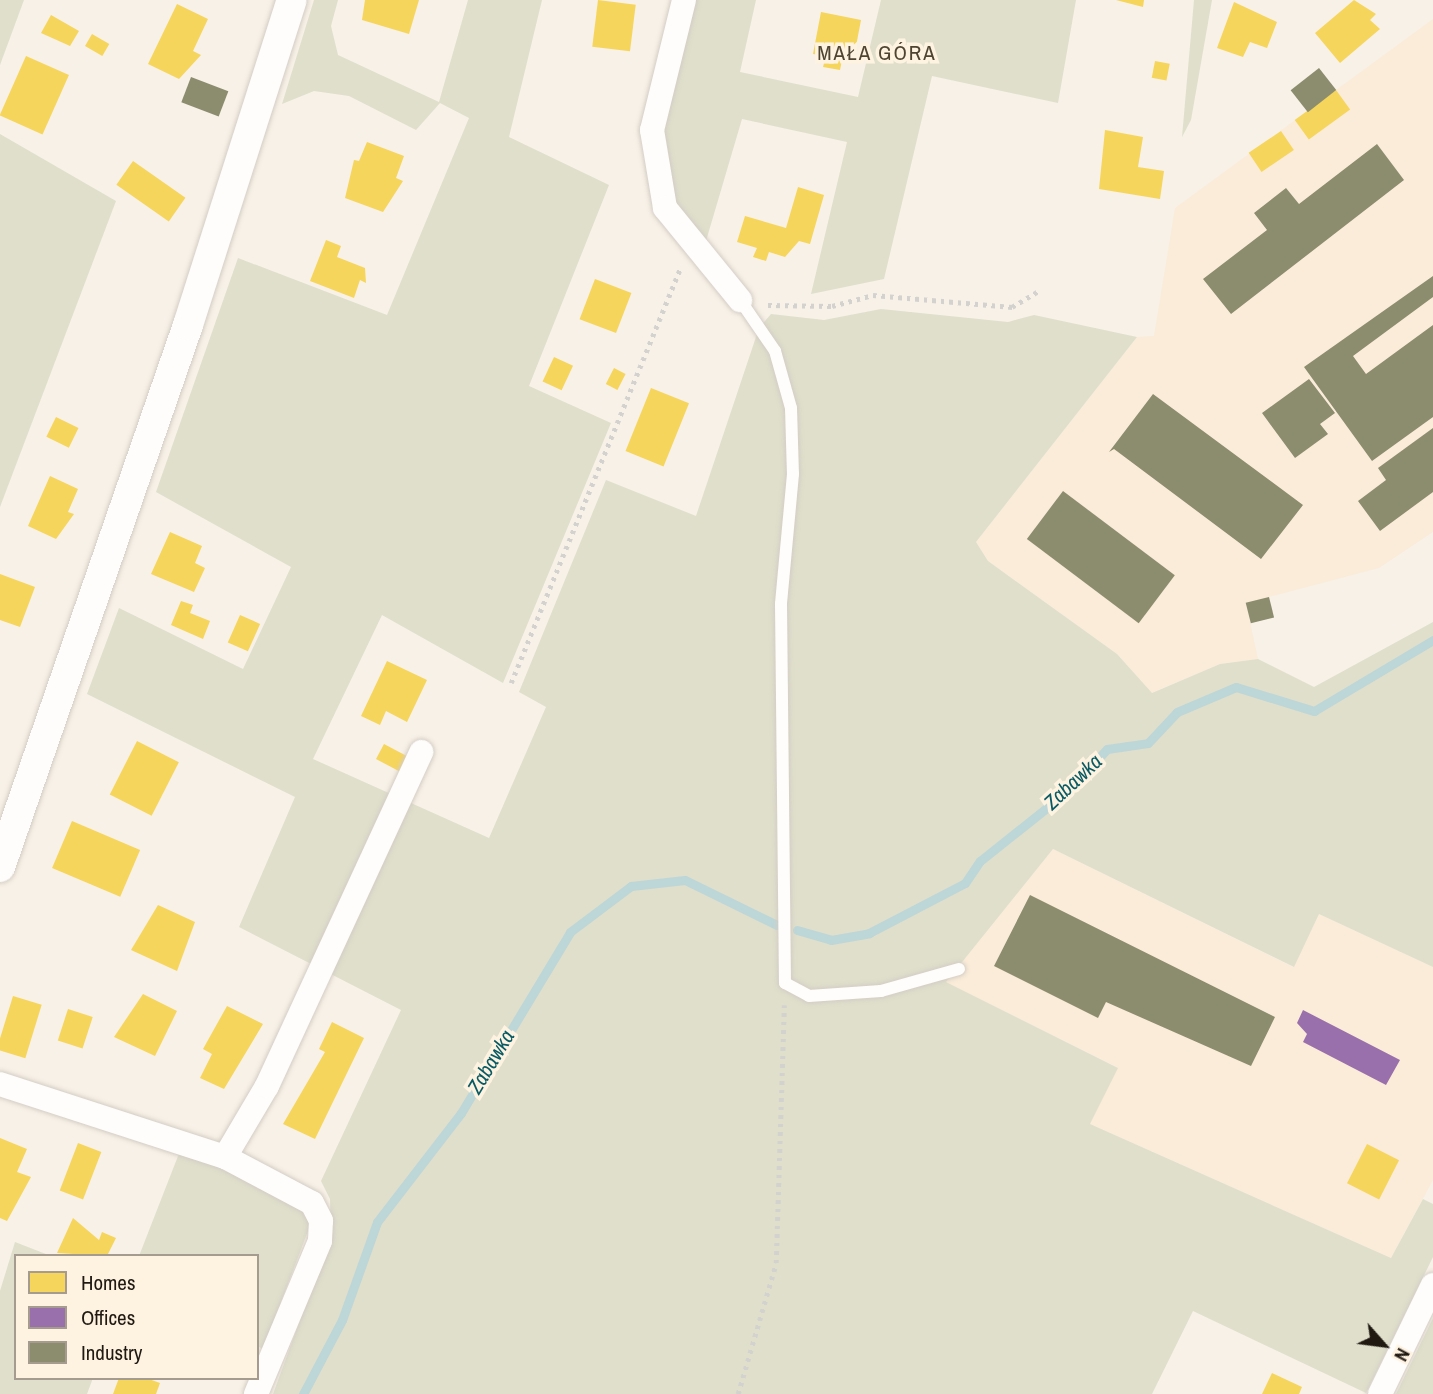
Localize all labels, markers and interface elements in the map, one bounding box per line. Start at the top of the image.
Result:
district label: MAŁA GÓRA [818,40,936,66]
water label: Zabawka [1039,749,1107,815]
water label: Zabawka [462,1026,520,1098]
legend [14,1254,259,1380]
text: Homes [81,1268,136,1297]
text: Offices [81,1303,135,1332]
north arrow [1349,1310,1419,1380]
text: Industry [81,1338,142,1367]
text: N [1388,1344,1417,1366]

